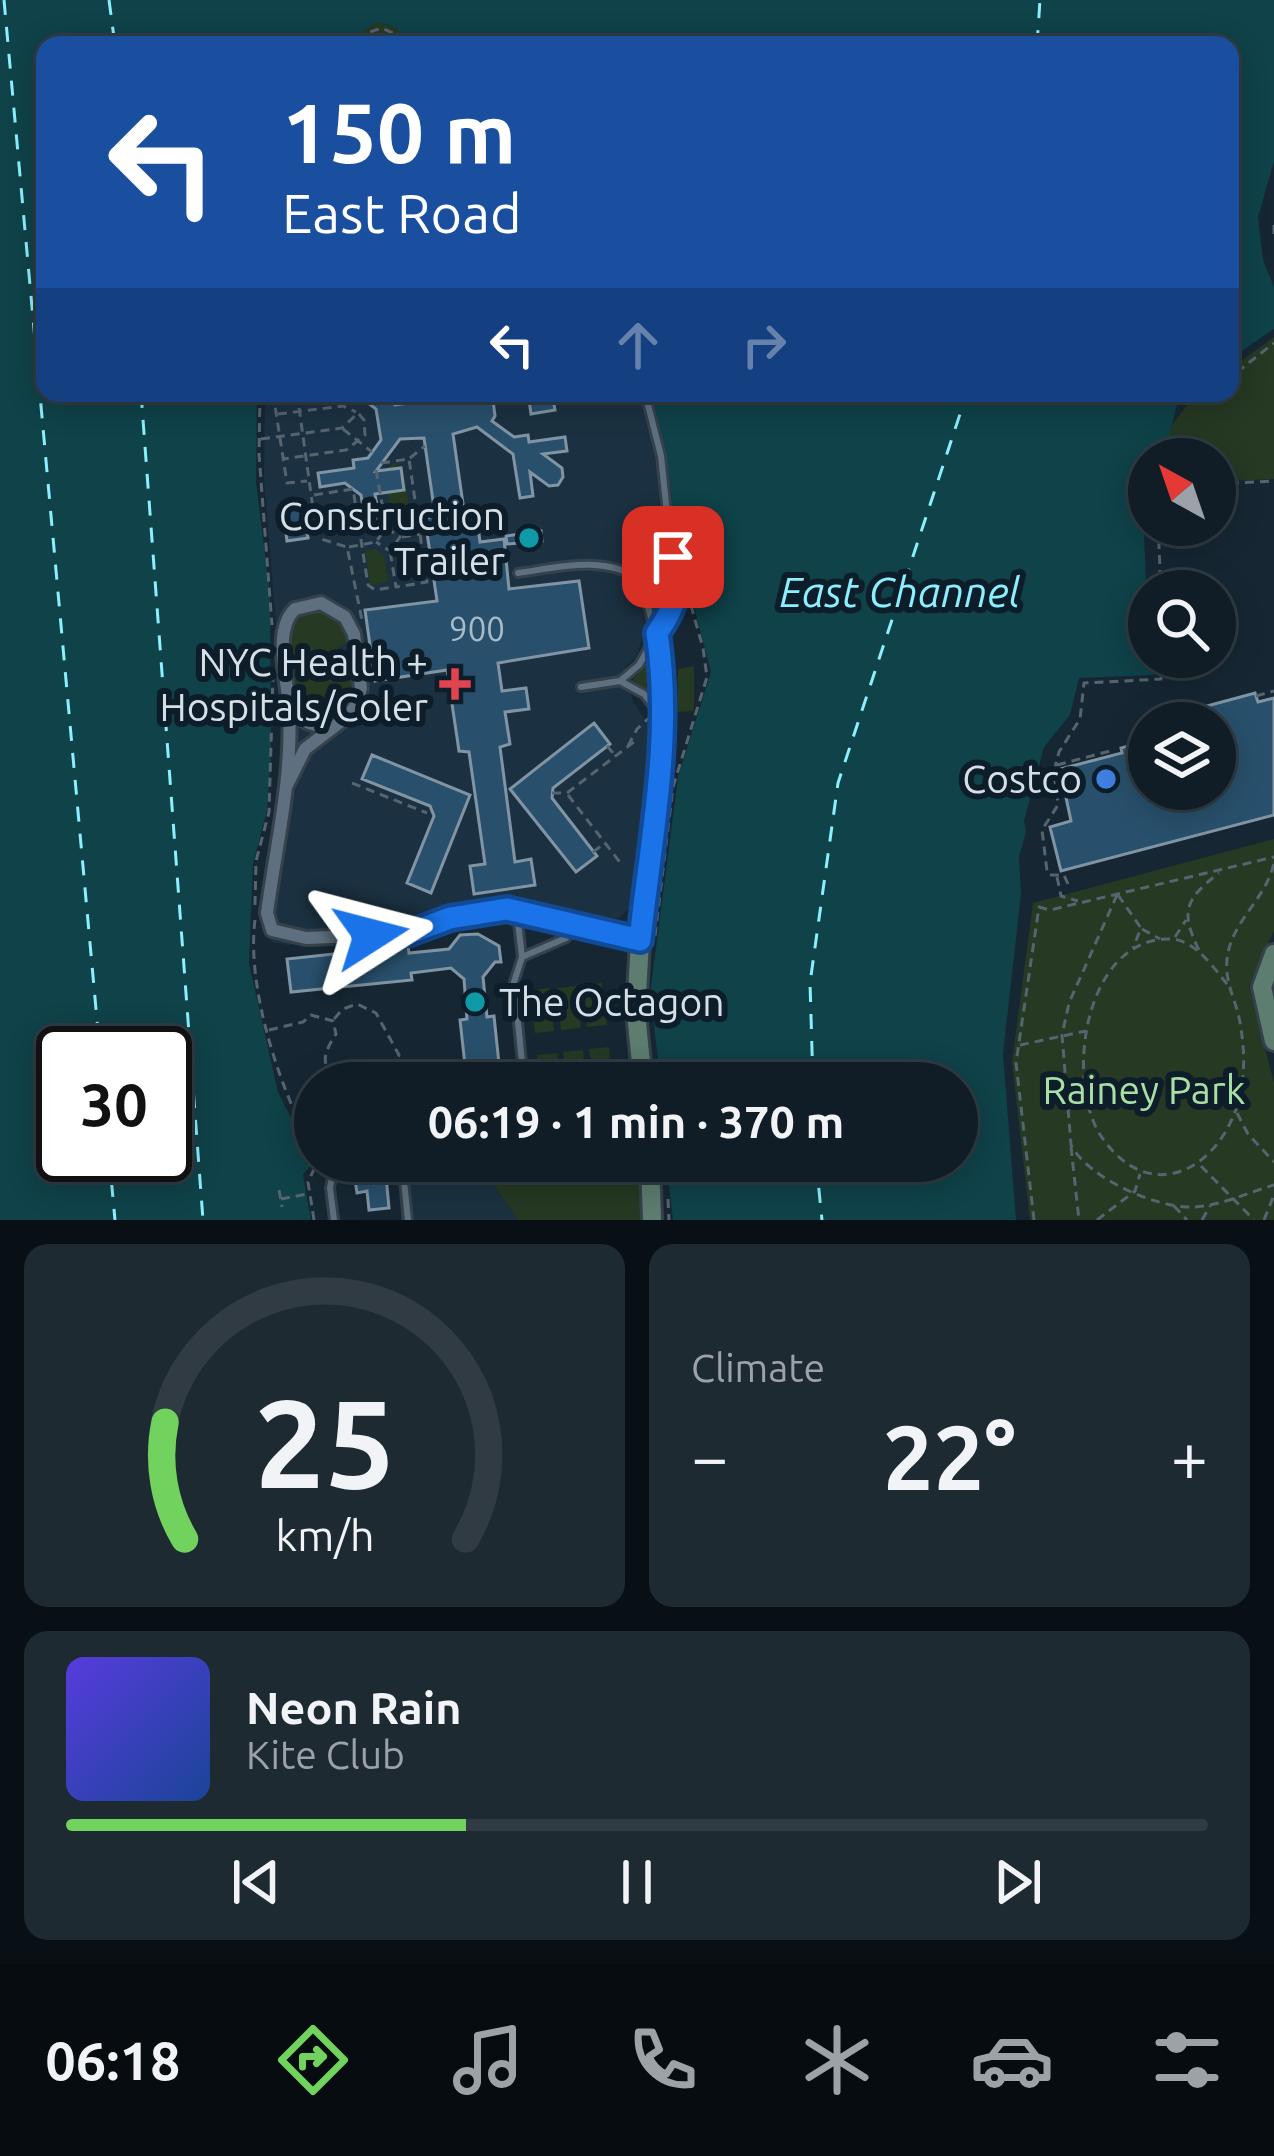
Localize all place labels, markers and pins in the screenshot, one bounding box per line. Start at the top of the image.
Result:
place label: Construction Trailer [279,494,505,582]
pin [622,506,724,608]
marker: Construction Trailer [516,525,542,551]
place label: NYC Health + Hospitals/Coler [159,640,428,728]
marker: NYC Health + Hospitals/Coler [439,668,471,700]
place label: Costco [962,757,1082,800]
marker: Costco [1093,766,1119,792]
place label: The Octagon [499,980,725,1023]
marker: The Octagon [462,989,488,1015]

